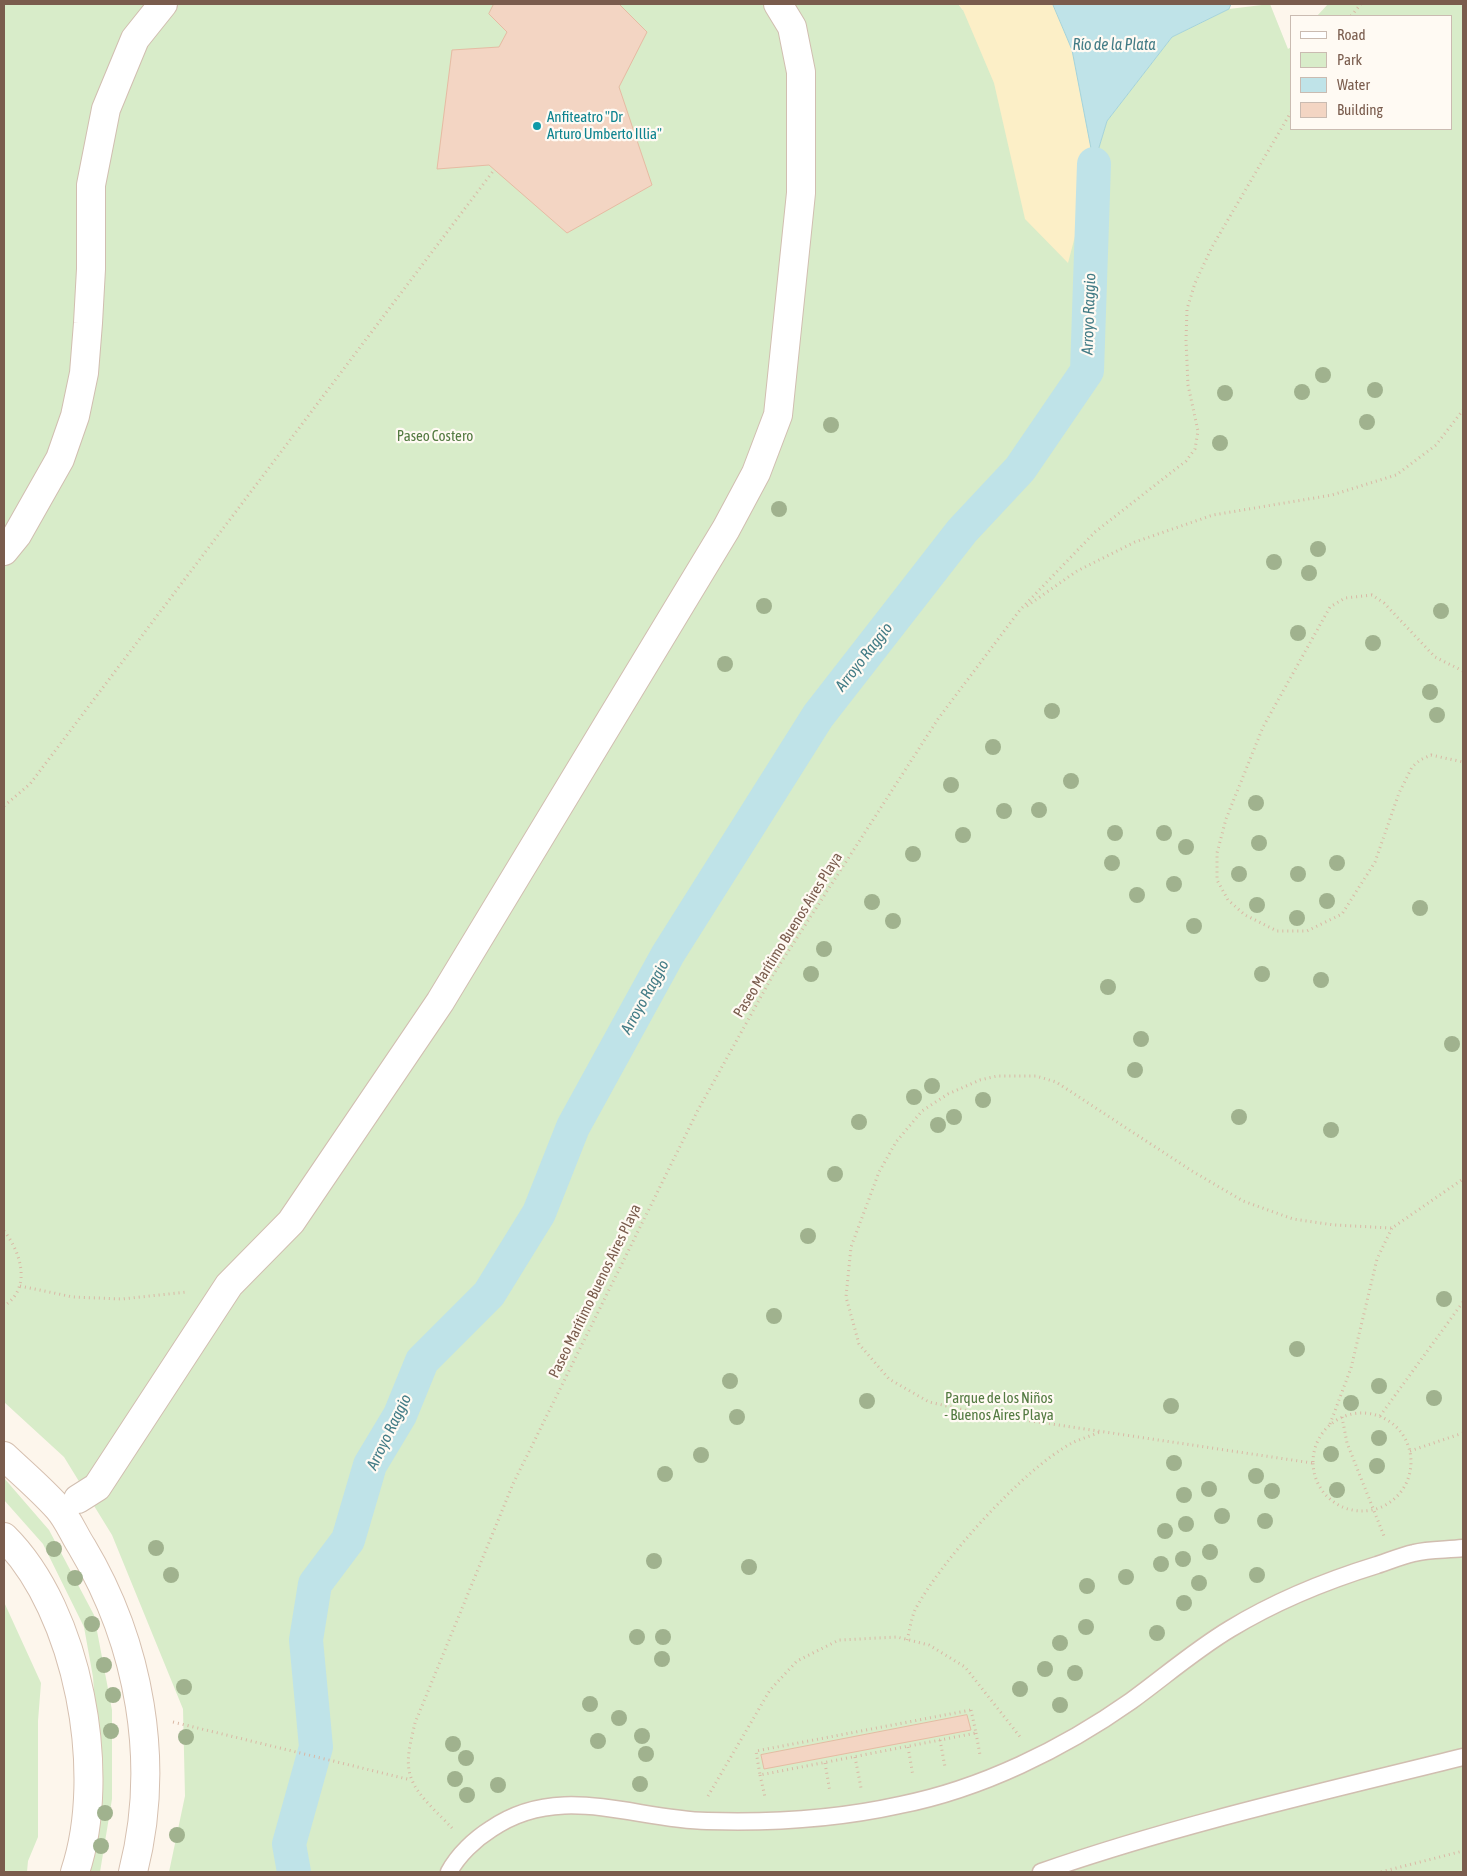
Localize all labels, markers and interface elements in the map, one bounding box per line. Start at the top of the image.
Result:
legend [1290,15,1452,130]
text: Road [1337,26,1366,43]
water label: Río de la Plata [1072,35,1156,55]
text: Park [1337,51,1362,68]
text: Water [1337,76,1370,93]
text: Building [1337,101,1383,118]
place label: Anfiteatro "Dr Arturo Umberto Illia" [547,108,662,143]
marker: Anfiteatro "Dr Arturo Umberto Illia" [531,120,543,132]
water label: Arroyo Raggio [1078,273,1100,355]
park label: Paseo Costero [397,427,473,445]
water label: Arroyo Raggio [831,619,897,695]
street label: Paseo Marítimo Buenos Aires Playa [730,849,846,1021]
water label: Arroyo Raggio [617,957,673,1037]
street label: Paseo Marítimo Buenos Aires Playa [545,1201,645,1381]
park label: Parque de los Niños - Buenos Aires Playa [944,1389,1054,1424]
water label: Arroyo Raggio [362,1391,416,1473]

